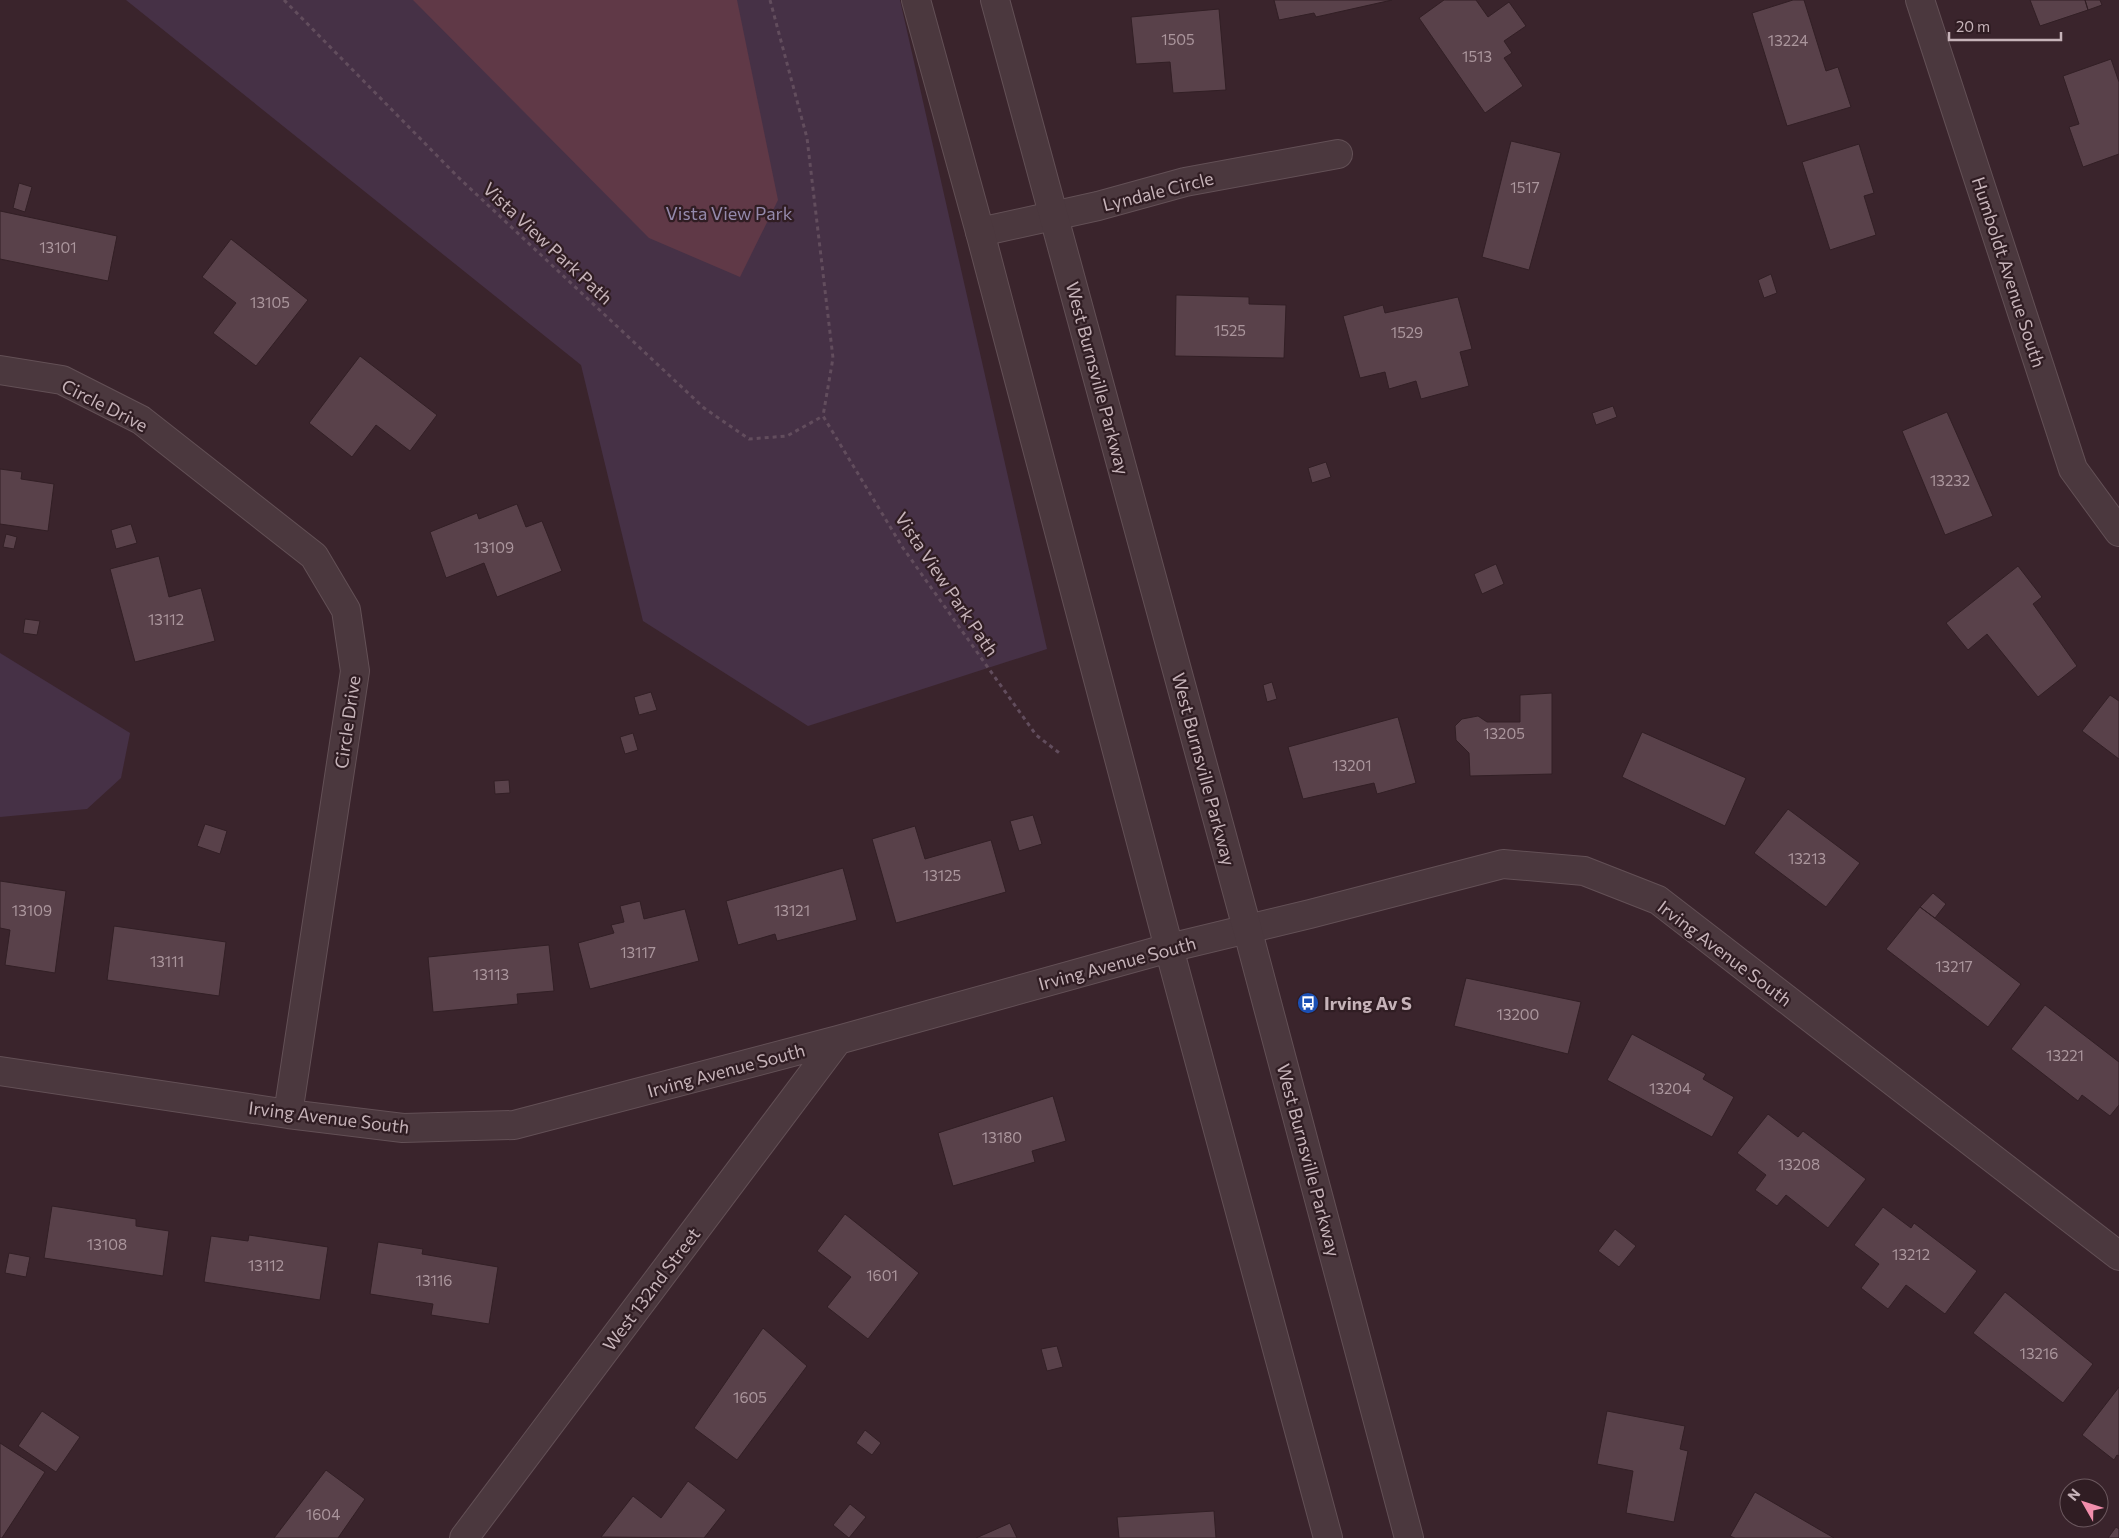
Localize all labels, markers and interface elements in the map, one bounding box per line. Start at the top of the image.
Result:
scale bar [1949,10,2062,42]
text: 20 m [1956,17,1990,35]
house number: 1505 [1161,30,1195,48]
house number: 13224 [1768,31,1808,49]
house number: 1513 [1462,47,1492,65]
street label: Lyndale Circle [1100,167,1216,215]
street label: Humboldt Avenue South [1968,174,2050,370]
street label: Vista View Park Path [479,177,617,309]
house number: 1517 [1510,178,1540,196]
park label: Vista View Park [665,202,793,224]
house number: 13101 [39,238,77,256]
street label: West Burnsville Parkway [1062,279,1134,477]
house number: 13105 [250,293,290,311]
house number: 1525 [1214,321,1246,339]
house number: 1529 [1391,323,1423,341]
street label: Circle Drive [58,374,152,436]
house number: 13232 [1930,471,1970,489]
street label: Vista View Park Path [891,508,1003,660]
house number: 13109 [474,538,514,556]
house number: 13112 [148,610,184,628]
street label: West Burnsville Parkway [1168,670,1240,868]
street label: Circle Drive [330,674,364,770]
house number: 13205 [1483,724,1525,742]
house number: 13201 [1332,756,1372,774]
house number: 13213 [1788,849,1826,867]
house number: 13125 [923,866,961,884]
street label: Irving Avenue South [1654,895,1796,1011]
house number: 13109 [12,901,52,919]
house number: 13121 [774,901,810,919]
street label: Irving Avenue South [1036,931,1198,995]
house number: 13117 [620,943,656,961]
house number: 13111 [150,952,184,970]
house number: 13217 [1935,957,1973,975]
house number: 13113 [473,965,509,983]
bus stop icon: Irving Av S [1296,991,1320,1015]
place label: Irving Av S [1324,992,1412,1014]
house number: 13200 [1497,1005,1539,1023]
street label: Irving Avenue South [645,1038,807,1102]
house number: 13221 [2046,1046,2084,1064]
street label: West Burnsville Parkway [1273,1061,1345,1259]
house number: 13204 [1649,1079,1691,1097]
street label: Irving Avenue South [247,1096,411,1138]
house number: 13180 [982,1128,1022,1146]
house number: 13208 [1778,1155,1820,1173]
street label: West 132nd Street [598,1223,704,1355]
house number: 13108 [87,1235,127,1253]
house number: 13212 [1892,1245,1930,1263]
house number: 13112 [248,1256,284,1274]
house number: 1601 [866,1266,898,1284]
house number: 13116 [416,1271,452,1289]
house number: 13216 [2020,1344,2058,1362]
house number: 1605 [733,1388,767,1406]
north arrow [2059,1478,2109,1528]
text: N [2064,1485,2083,1504]
house number: 1604 [306,1505,340,1523]

